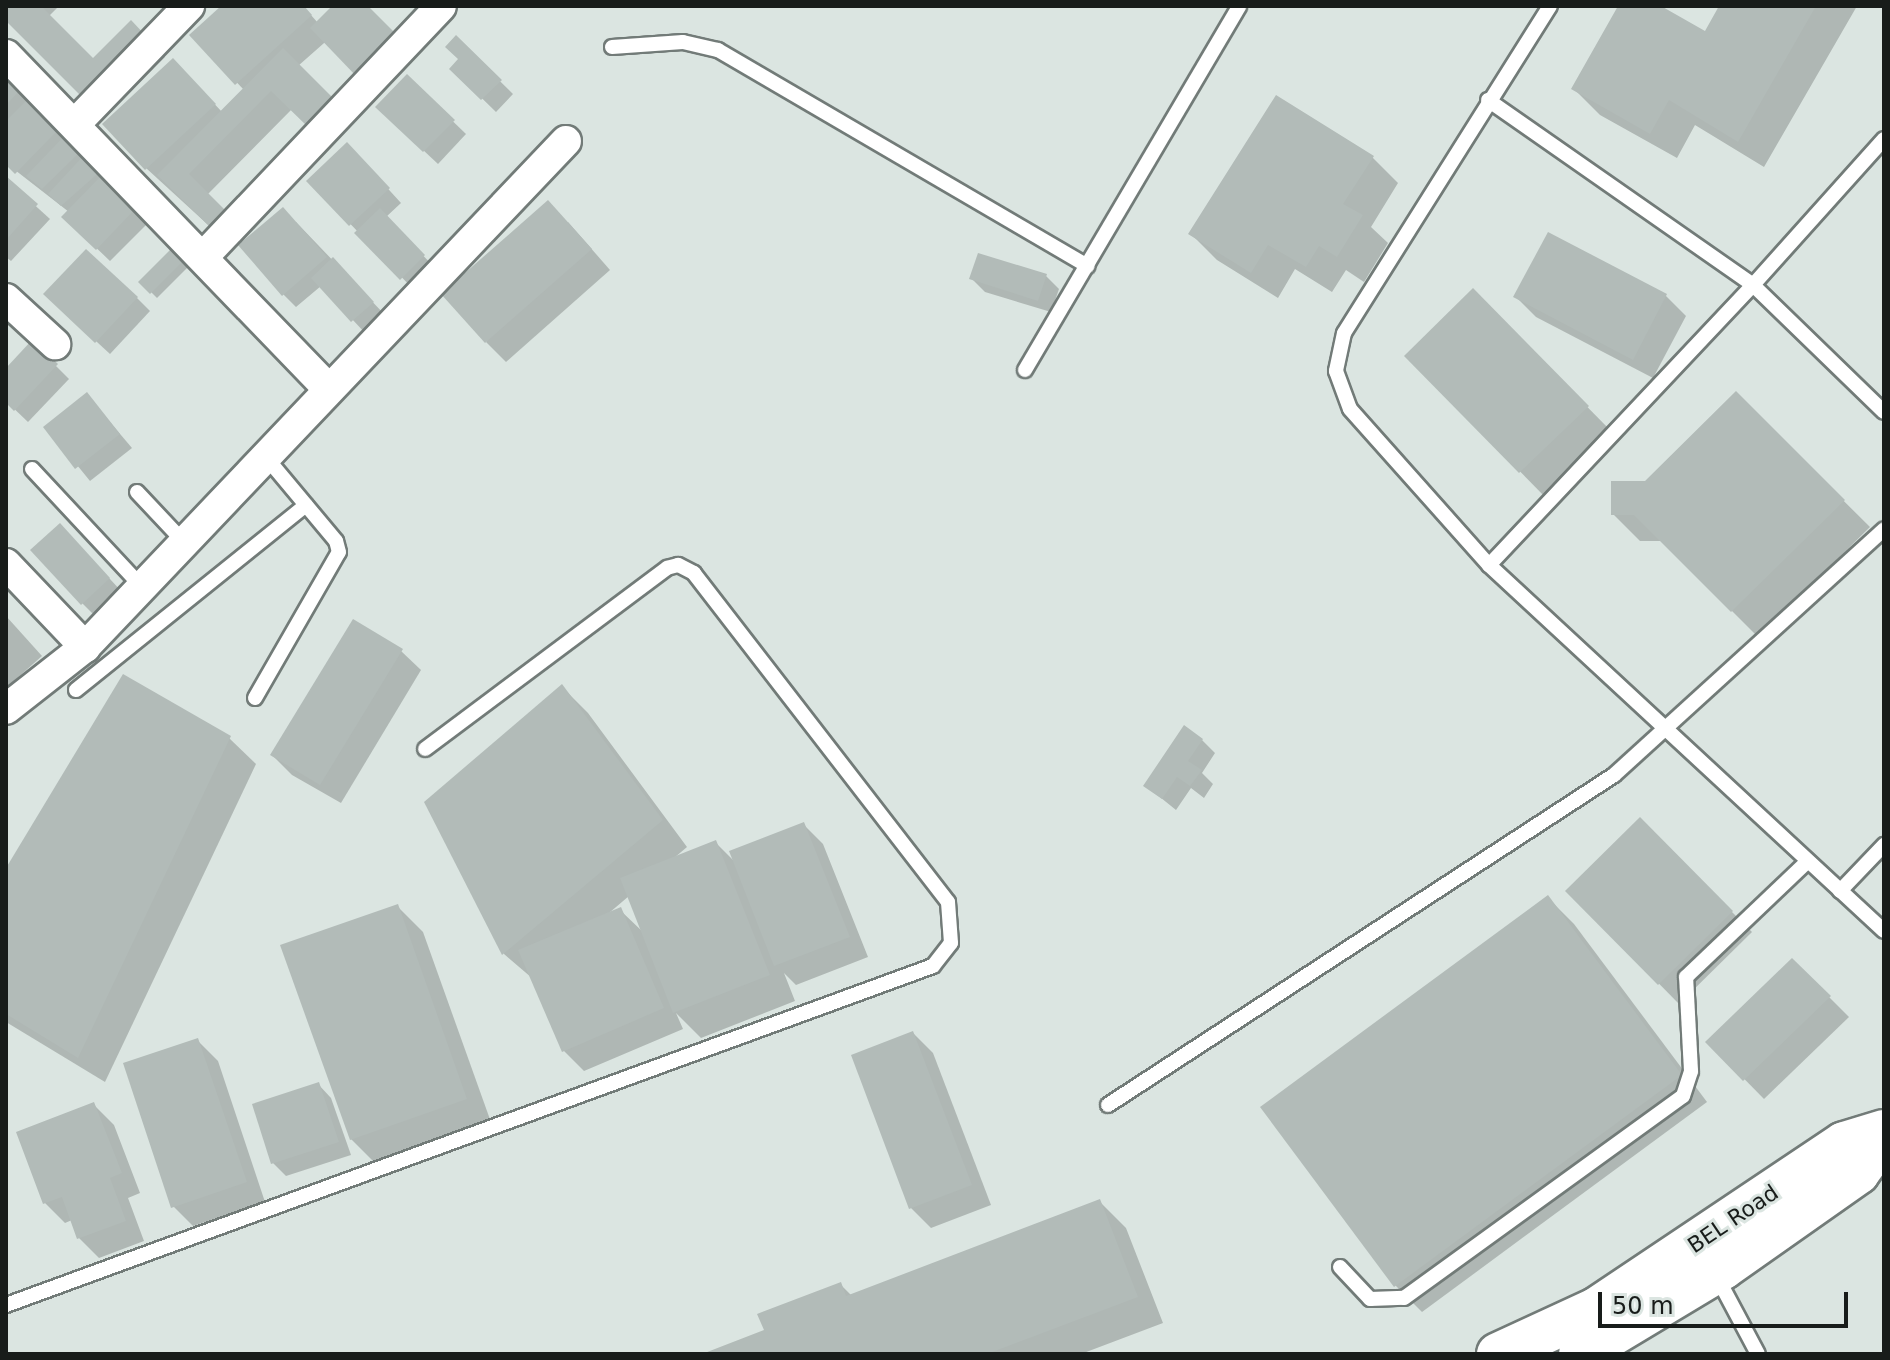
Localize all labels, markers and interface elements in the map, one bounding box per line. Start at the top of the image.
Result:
street label: BEL Road [1683,1179,1783,1259]
scale bar [1602,1276,1852,1326]
text: 50 m [1612,1292,1674,1320]

